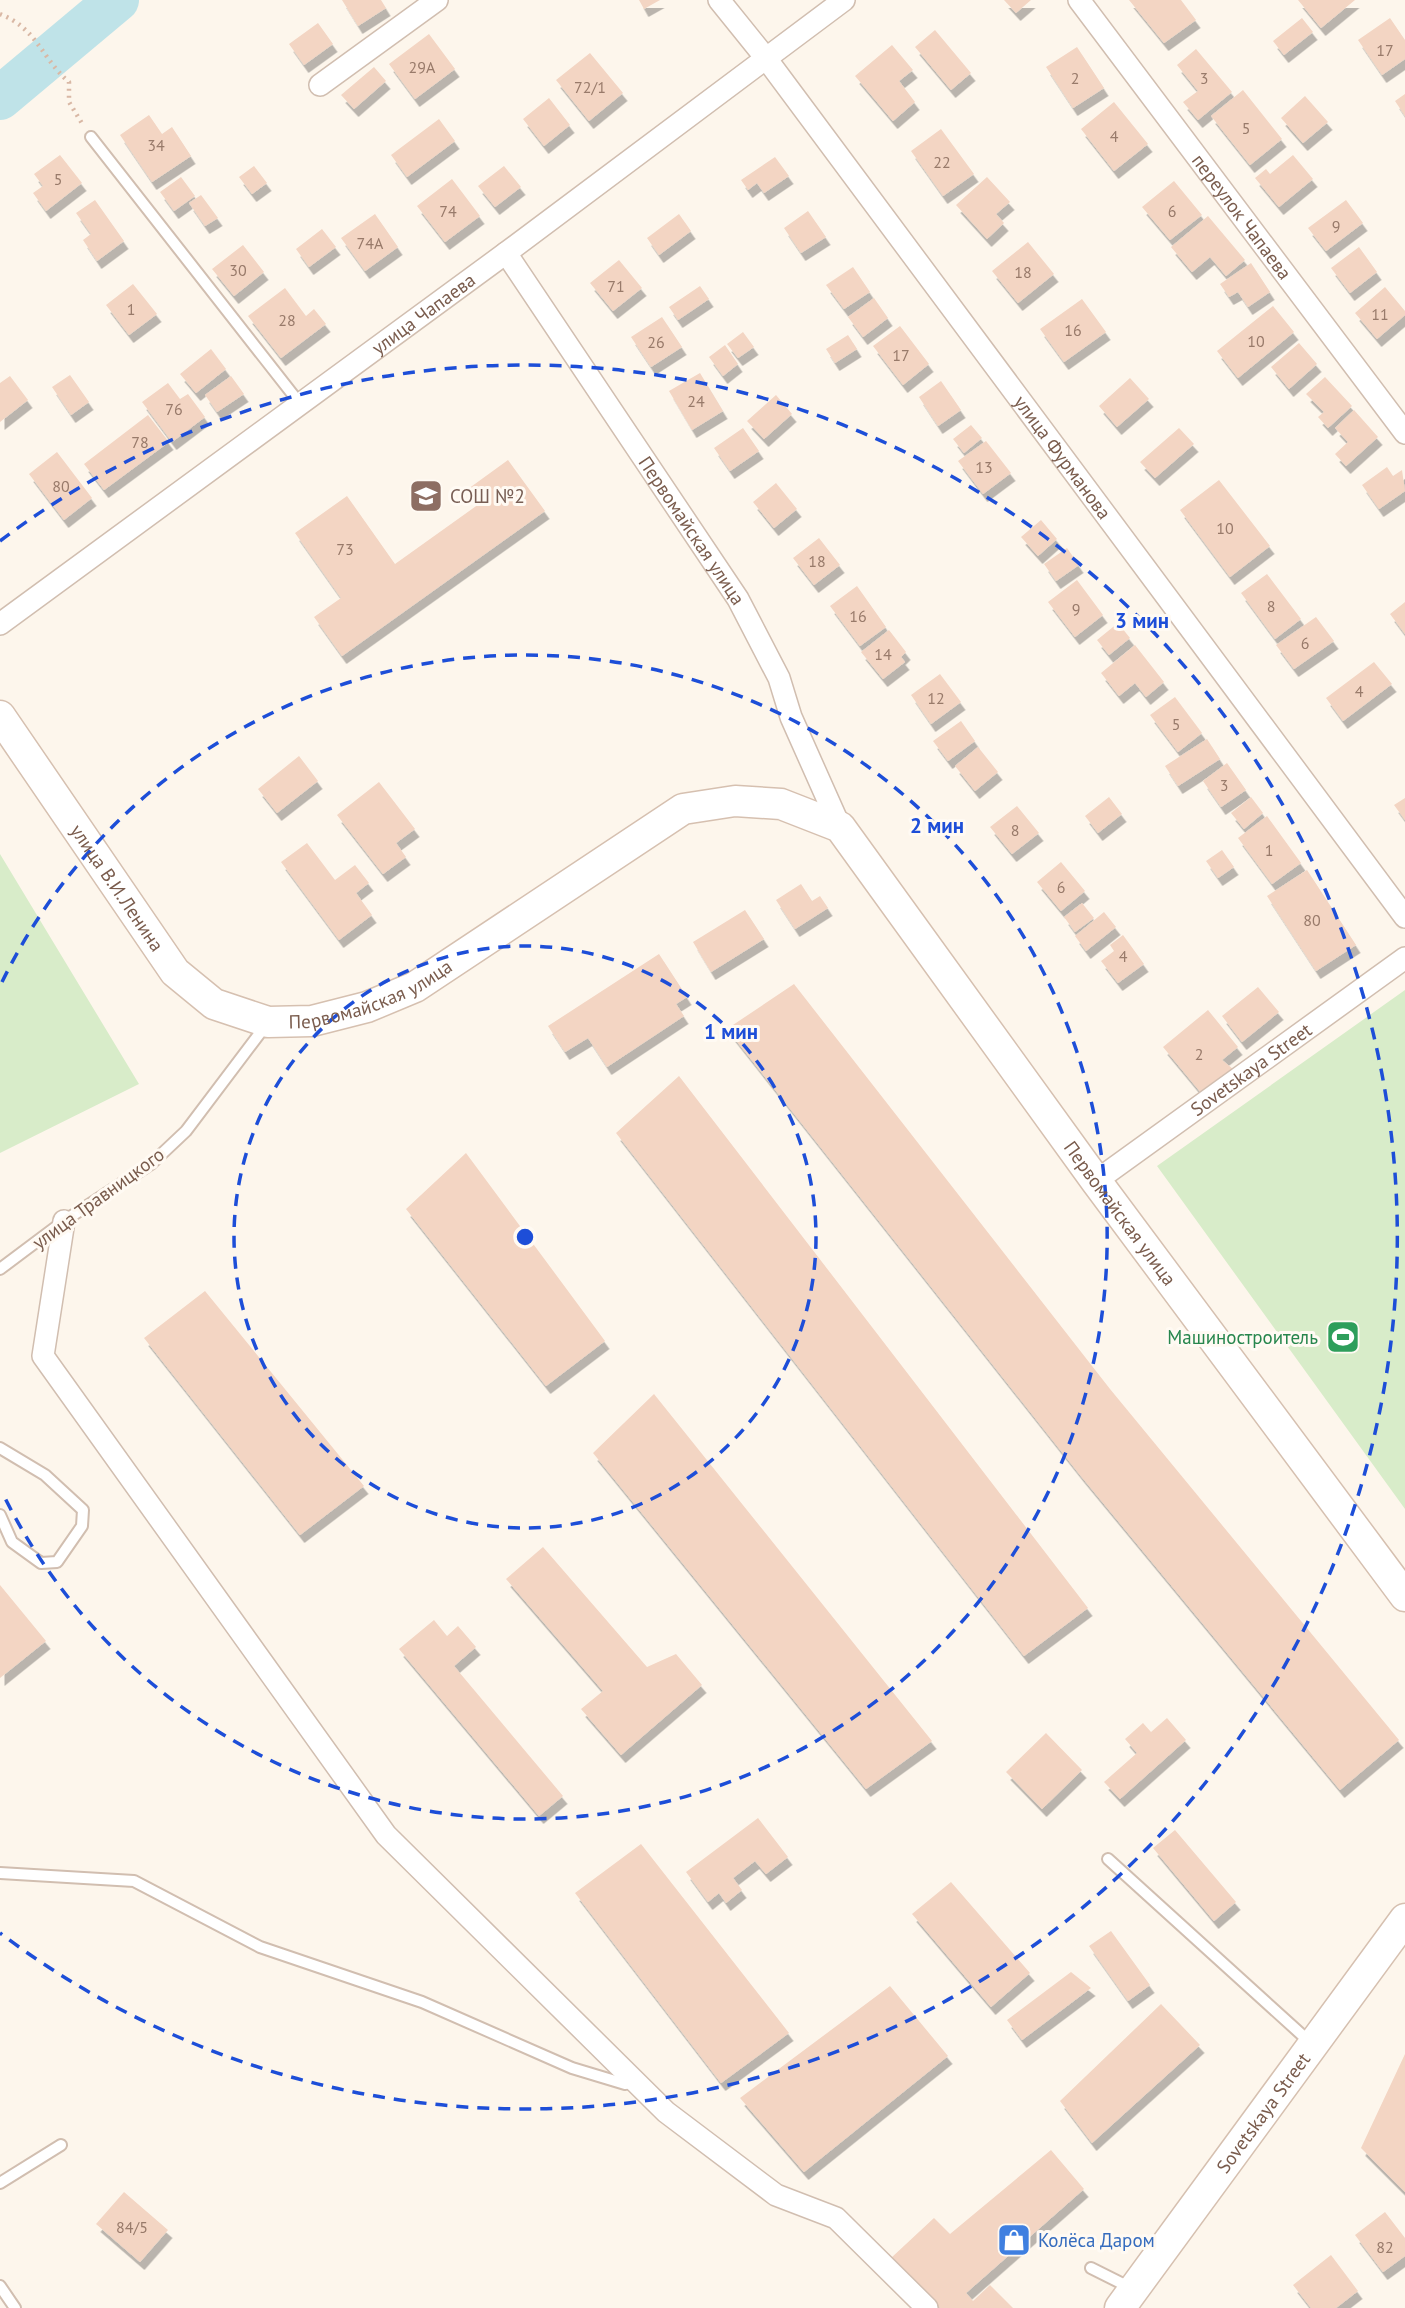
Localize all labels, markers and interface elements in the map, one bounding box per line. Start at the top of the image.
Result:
house number: 17 [1376,40,1394,60]
house number: 29А [409,57,436,77]
house number: 2 [1071,68,1079,88]
house number: 3 [1200,68,1208,88]
house number: 72/1 [574,77,606,97]
house number: 5 [1242,118,1250,138]
house number: 4 [1110,126,1119,146]
house number: 34 [147,135,165,155]
street label: переулок Чапаева [1187,149,1297,284]
house number: 22 [933,152,951,172]
house number: 5 [54,169,62,189]
house number: 74 [439,201,457,221]
house number: 6 [1168,201,1176,221]
house number: 9 [1332,216,1340,236]
house number: 74А [357,233,384,253]
house number: 30 [229,260,247,280]
house number: 18 [1014,262,1032,282]
street label: улица Чапаева [367,268,480,359]
house number: 71 [607,276,625,296]
house number: 1 [127,299,135,319]
house number: 11 [1371,304,1389,324]
house number: 28 [278,310,296,330]
house number: 16 [1064,320,1082,340]
house number: 10 [1247,331,1265,351]
house number: 26 [647,332,665,352]
house number: 17 [892,345,910,365]
street label: улица Фурманова [1009,390,1117,524]
house number: 24 [687,391,705,411]
house number: 76 [165,399,183,419]
house number: 78 [131,432,149,452]
street label: Первомайская улица [634,452,750,609]
house number: 13 [975,457,993,477]
house number: 80 [52,476,70,496]
school or university icon: СОШ №2 [407,477,445,515]
place label: СОШ №2 [450,484,525,508]
house number: 10 [1216,518,1234,538]
house number: 73 [336,539,354,559]
house number: 18 [808,551,826,571]
house number: 8 [1267,596,1275,616]
house number: 9 [1072,599,1080,619]
house number: 16 [849,606,867,626]
text: 3 мин [1115,607,1169,634]
house number: 6 [1301,633,1309,653]
house number: 14 [874,644,892,664]
house number: 4 [1355,681,1364,701]
house number: 12 [927,688,945,708]
house number: 5 [1172,714,1180,734]
house number: 3 [1220,775,1228,795]
text: 2 мин [910,812,964,839]
street label: улица В.И.Ленина [65,819,169,956]
house number: 8 [1011,820,1019,840]
house number: 1 [1265,840,1273,860]
house number: 6 [1057,877,1065,897]
house number: 80 [1303,910,1321,930]
house number: 4 [1119,946,1128,966]
street label: Первомайская улица [288,954,456,1034]
street label: Sovetskaya Street [1186,1017,1317,1121]
text: 1 мин [704,1018,758,1045]
house number: 2 [1195,1044,1203,1064]
street label: Первомайская улица [1059,1136,1182,1290]
street label: улица Травницкого [27,1142,169,1254]
centre of rings [513,1225,537,1249]
sports icon: Машиностроитель [1324,1318,1362,1356]
place label: Машиностроитель [1167,1325,1318,1349]
street label: Sovetskaya Street [1211,2047,1315,2178]
house number: 84/5 [116,2217,148,2237]
shop icon: Колёса Даром [995,2221,1033,2259]
place label: Колёса Даром [1038,2228,1155,2252]
house number: 82 [1376,2237,1394,2257]

